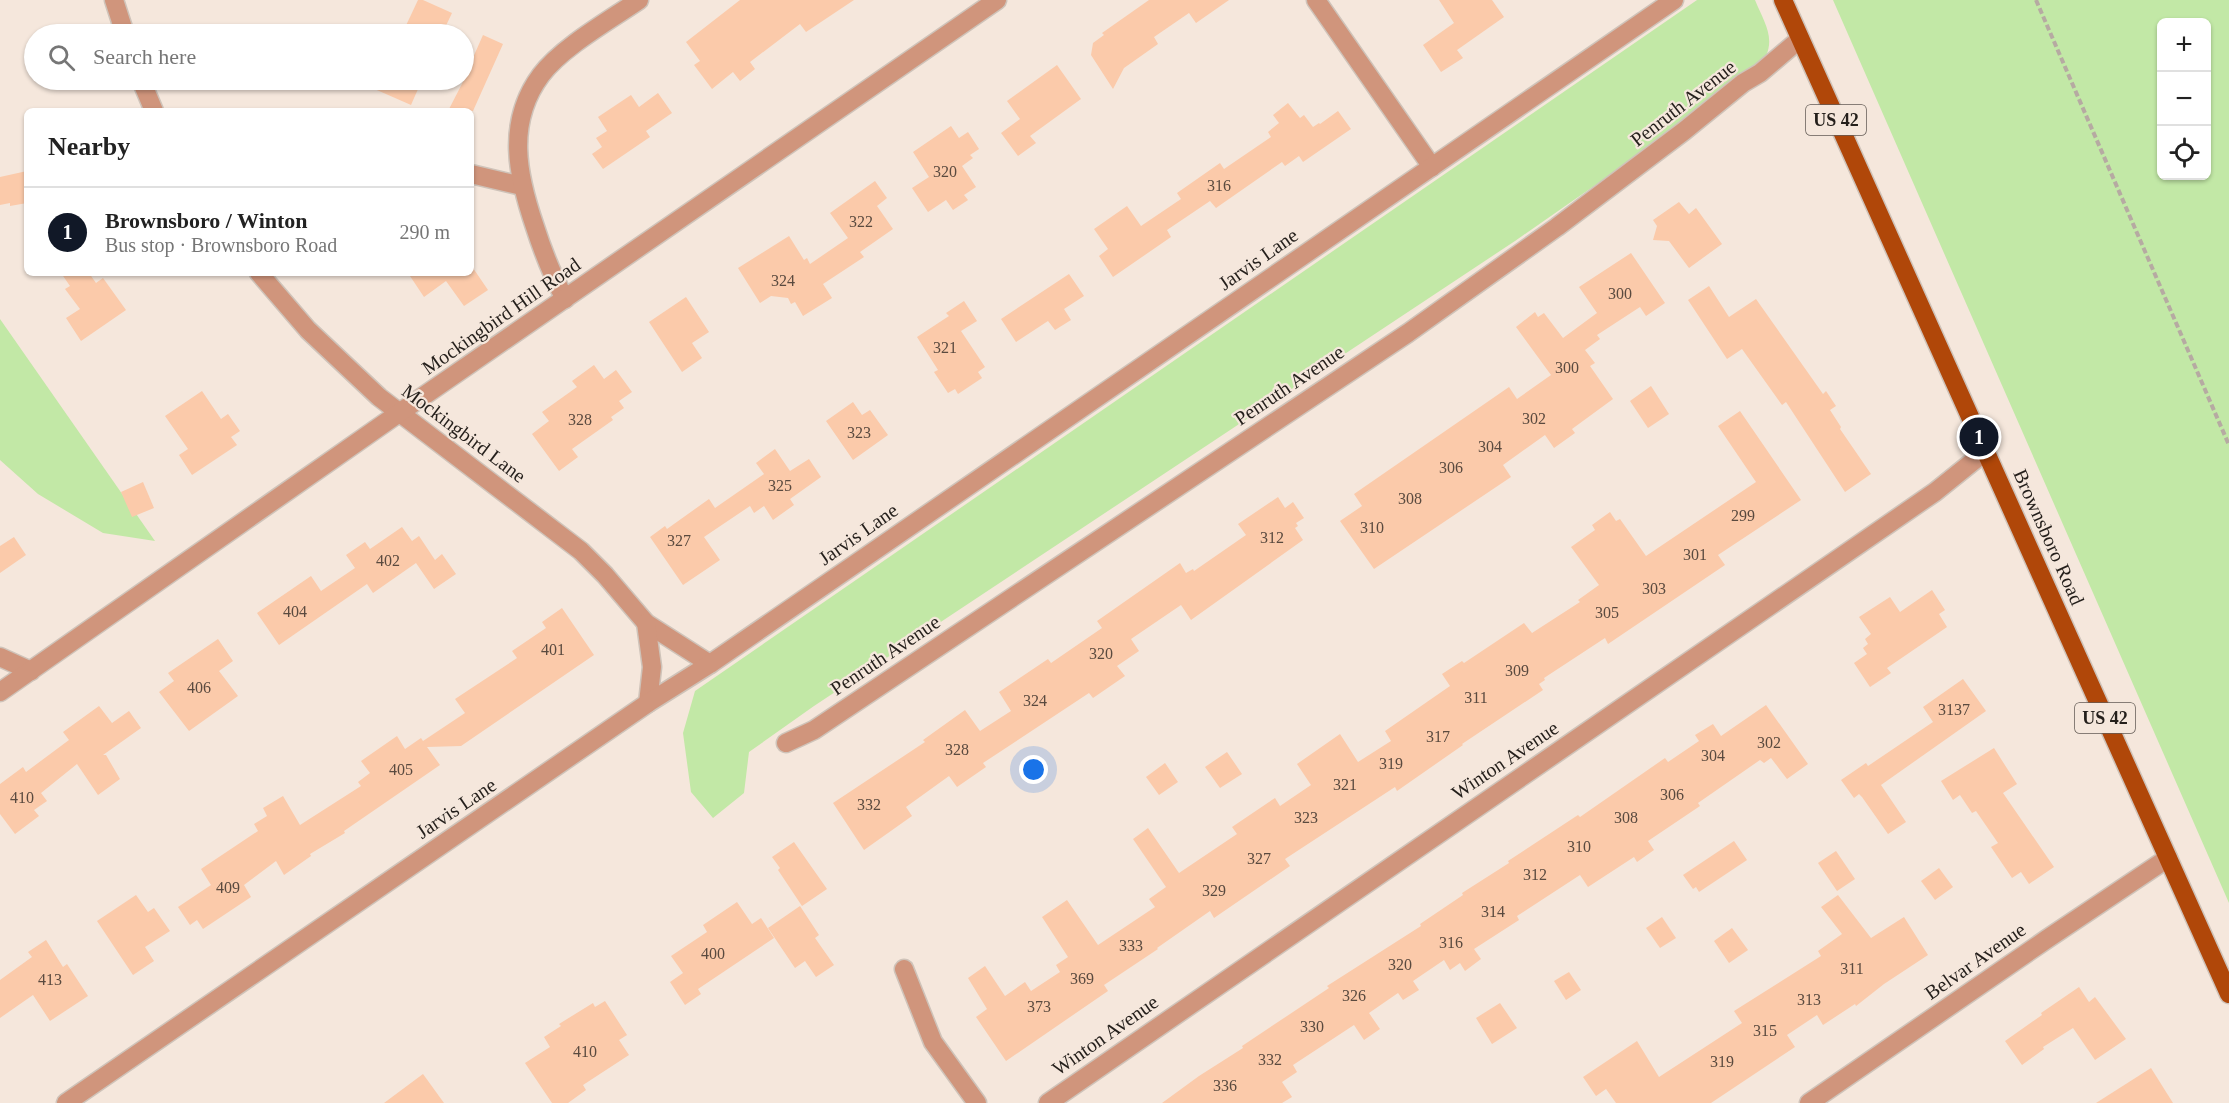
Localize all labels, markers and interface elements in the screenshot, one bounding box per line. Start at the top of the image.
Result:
map controls [2157,18,2211,180]
button: + [2157,18,2211,72]
search box [24,24,474,90]
icon: search [45,41,78,74]
text: Search here [93,44,196,69]
street label: Penruth Avenue [1626,55,1740,151]
button: − [2157,72,2211,126]
road number: US 42 [1806,105,1866,135]
button: locate [2157,126,2211,180]
text: Nearby [48,132,130,161]
house number: 320 [933,163,957,180]
house number: 316 [1207,177,1231,194]
text: Brownsboro / Winton [105,208,308,233]
house number: 322 [849,213,873,230]
text: 1 [63,221,73,243]
text: 290 m [399,221,450,243]
street label: Jarvis Lane [1214,224,1302,294]
text: Bus stop · Brownsboro Road [105,234,337,256]
street label: Mockingbird Hill Road [418,253,585,380]
house number: 324 [771,272,795,289]
house number: 300 [1608,285,1632,302]
house number: 321 [933,339,957,356]
street label: Penruth Avenue [1230,340,1348,430]
house number: 300 [1555,359,1579,376]
street label: Mockingbird Lane [397,379,530,488]
house number: 302 [1522,410,1546,427]
house number: 328 [568,411,592,428]
pin: 1 [1960,414,1998,460]
house number: 323 [847,424,871,441]
house number: 304 [1478,438,1502,455]
house number: 306 [1439,459,1463,476]
street label: Brownsboro Road [2009,466,2089,608]
house number: 325 [768,477,792,494]
house number: 308 [1398,490,1422,507]
street label: Jarvis Lane [814,499,902,569]
house number: 299 [1731,507,1755,524]
house number: 310 [1360,519,1384,536]
house number: 312 [1260,529,1284,546]
house number: 327 [667,532,691,549]
house number: 301 [1683,546,1707,563]
house number: 402 [376,552,400,569]
house number: 303 [1642,580,1666,597]
house number: 404 [283,603,307,620]
house number: 305 [1595,604,1619,621]
street label: Penruth Avenue [826,610,944,700]
house number: 401 [541,641,565,658]
house number: 320 [1089,645,1113,662]
house number: 309 [1505,662,1529,679]
house number: 406 [187,679,211,696]
house number: 311 [1464,689,1488,706]
house number: 324 [1023,692,1047,709]
house number: 3137 [1938,701,1970,718]
road number: US 42 [2075,703,2135,733]
street label: Winton Avenue [1448,716,1563,804]
house number: 317 [1426,728,1450,745]
house number: 302 [1757,734,1781,751]
house number: 328 [945,741,969,758]
house number: 304 [1701,747,1725,764]
your location [1019,755,1048,784]
house number: 319 [1379,755,1403,772]
house number: 405 [389,761,413,778]
street label: Jarvis Lane [412,773,500,843]
house number: 321 [1333,776,1357,793]
house number: 306 [1660,786,1684,803]
house number: 410 [10,789,34,806]
house number: 332 [857,796,881,813]
house number: 323 [1294,809,1318,826]
house number: 308 [1614,809,1638,826]
house number: 310 [1567,838,1591,855]
house number: 327 [1247,850,1271,867]
house number: 312 [1523,866,1547,883]
house number: 409 [216,879,240,896]
house number: 329 [1202,882,1226,899]
house number: 314 [1481,903,1505,920]
street label: Belvar Avenue [1920,918,2030,1004]
house number: 316 [1439,934,1463,951]
house number: 333 [1119,937,1143,954]
house number: 400 [701,945,725,962]
house number: 320 [1388,956,1412,973]
house number: 311 [1840,960,1864,977]
house number: 369 [1070,970,1094,987]
house number: 413 [38,971,62,988]
house number: 326 [1342,987,1366,1004]
street label: Winton Avenue [1048,990,1162,1080]
house number: 313 [1797,991,1821,1008]
house number: 373 [1027,998,1051,1015]
house number: 330 [1300,1018,1324,1035]
house number: 315 [1753,1022,1777,1039]
house number: 410 [573,1043,597,1060]
house number: 332 [1258,1051,1282,1068]
house number: 319 [1710,1053,1734,1070]
house number: 336 [1213,1077,1237,1094]

